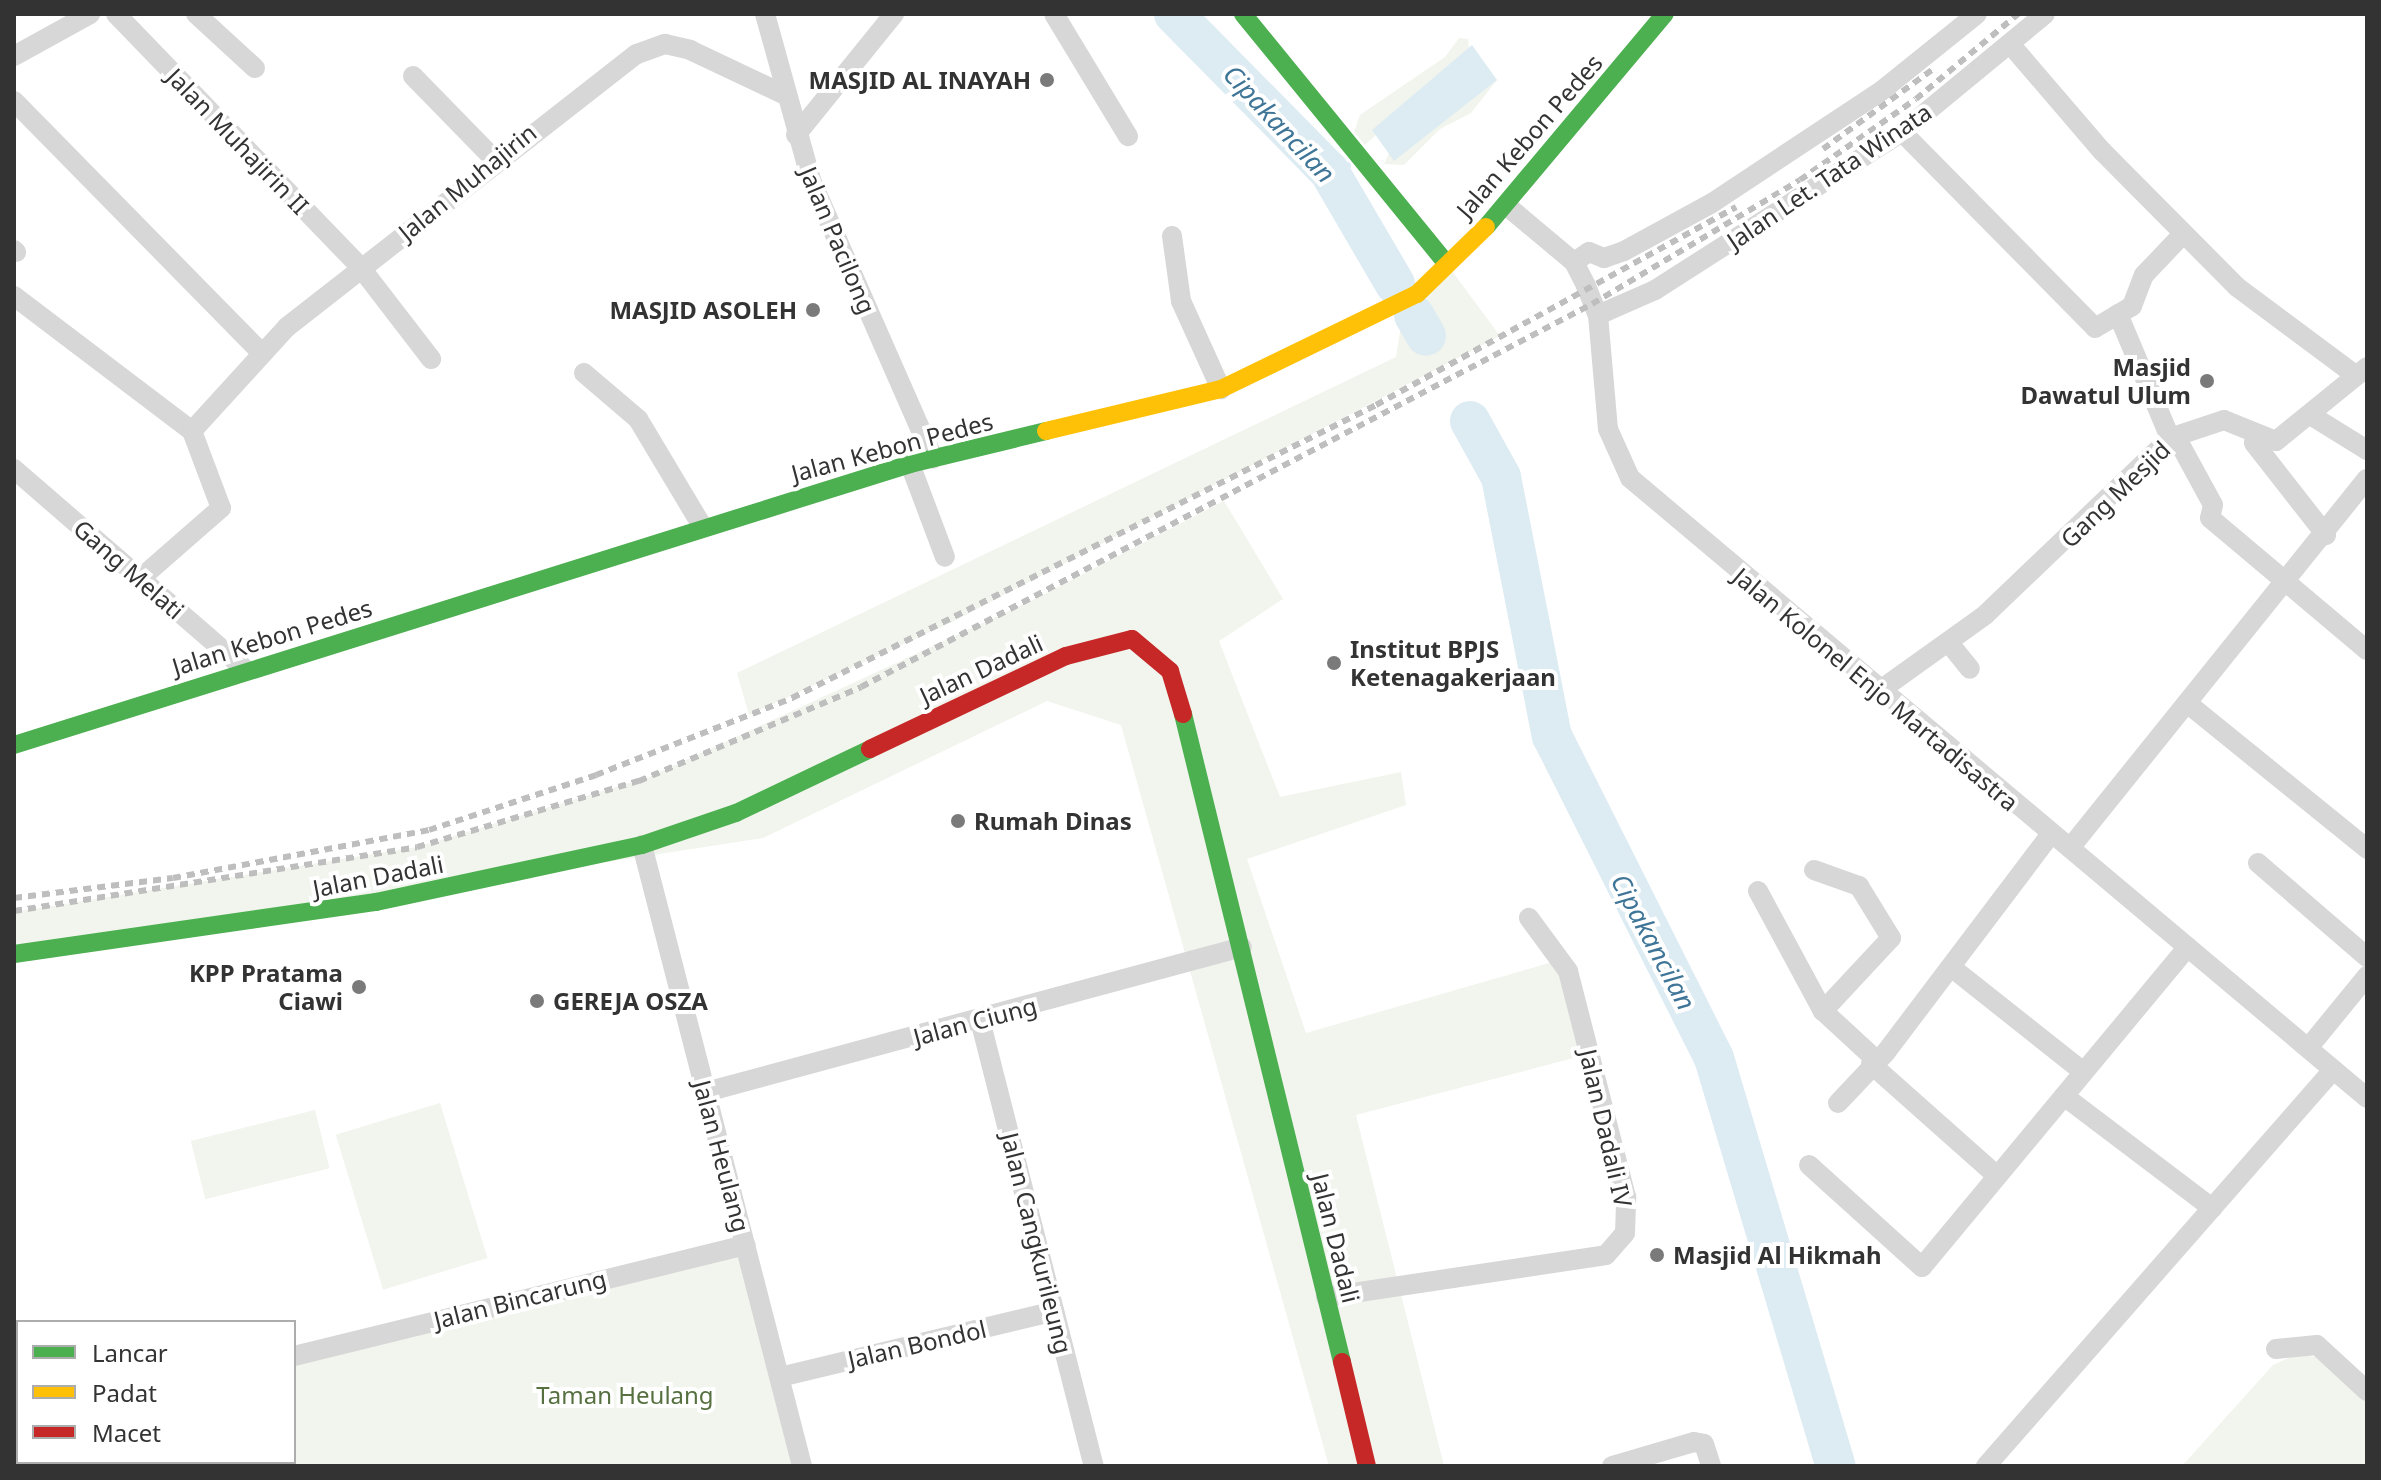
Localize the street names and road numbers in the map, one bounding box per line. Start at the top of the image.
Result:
street label: Jalan Kebon Pedes [1450,48,1608,224]
street label: Jalan Muhajirin II [161,62,315,220]
street label: Jalan Let. Tata Winata [1721,97,1937,255]
street label: Jalan Muhajirin [392,118,542,246]
street label: Jalan Pacilong [794,162,882,318]
street label: Jalan Kebon Pedes [788,406,996,488]
street label: Gang Mesjid [2054,435,2176,553]
street label: Gang Melati [68,513,190,625]
street label: Jalan Kolonel Enjo Martadisastra [1728,561,2024,817]
street label: Jalan Kebon Pedes [169,593,375,681]
street label: Jalan Dadali [915,628,1047,710]
street label: Jalan Dadali [310,849,446,903]
street label: Jalan Ciung [910,991,1040,1051]
street label: Jalan Dadali IV [1574,1046,1638,1210]
street label: Jalan Heulang [688,1077,756,1235]
street label: Jalan Cangkurileung [996,1129,1078,1357]
street label: Jalan Dadali [1306,1170,1366,1306]
street label: Jalan Bincarung [431,1264,609,1334]
street label: Jalan Bondol [845,1314,989,1374]

